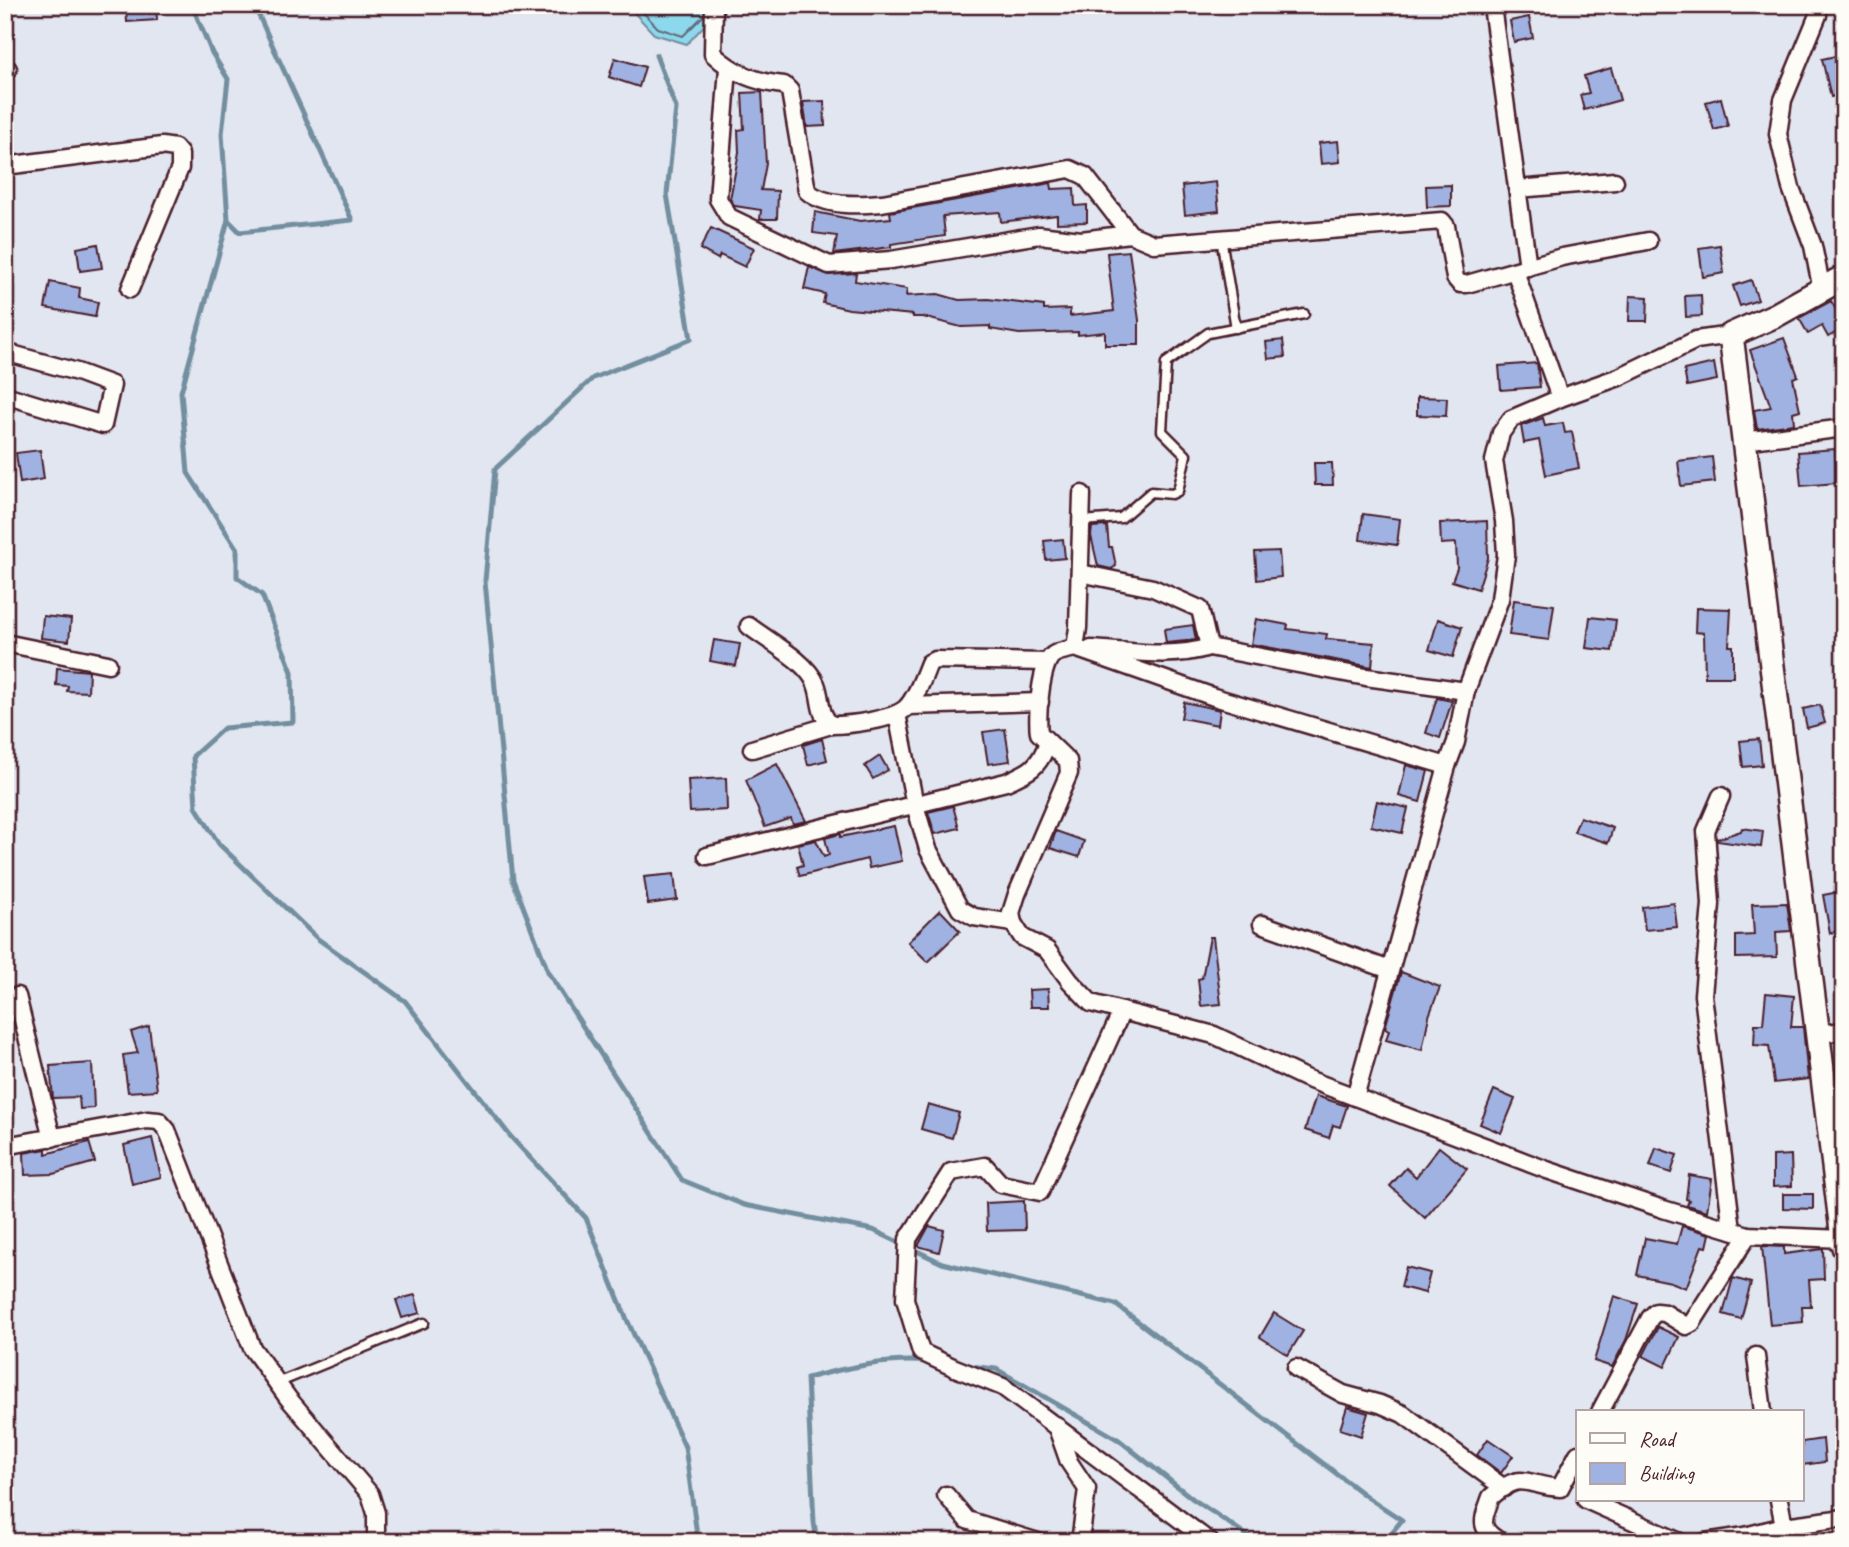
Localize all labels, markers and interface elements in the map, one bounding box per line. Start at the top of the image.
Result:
legend [1576,1410,1804,1502]
text: Road [1639,1426,1678,1452]
text: Building [1639,1460,1696,1486]

